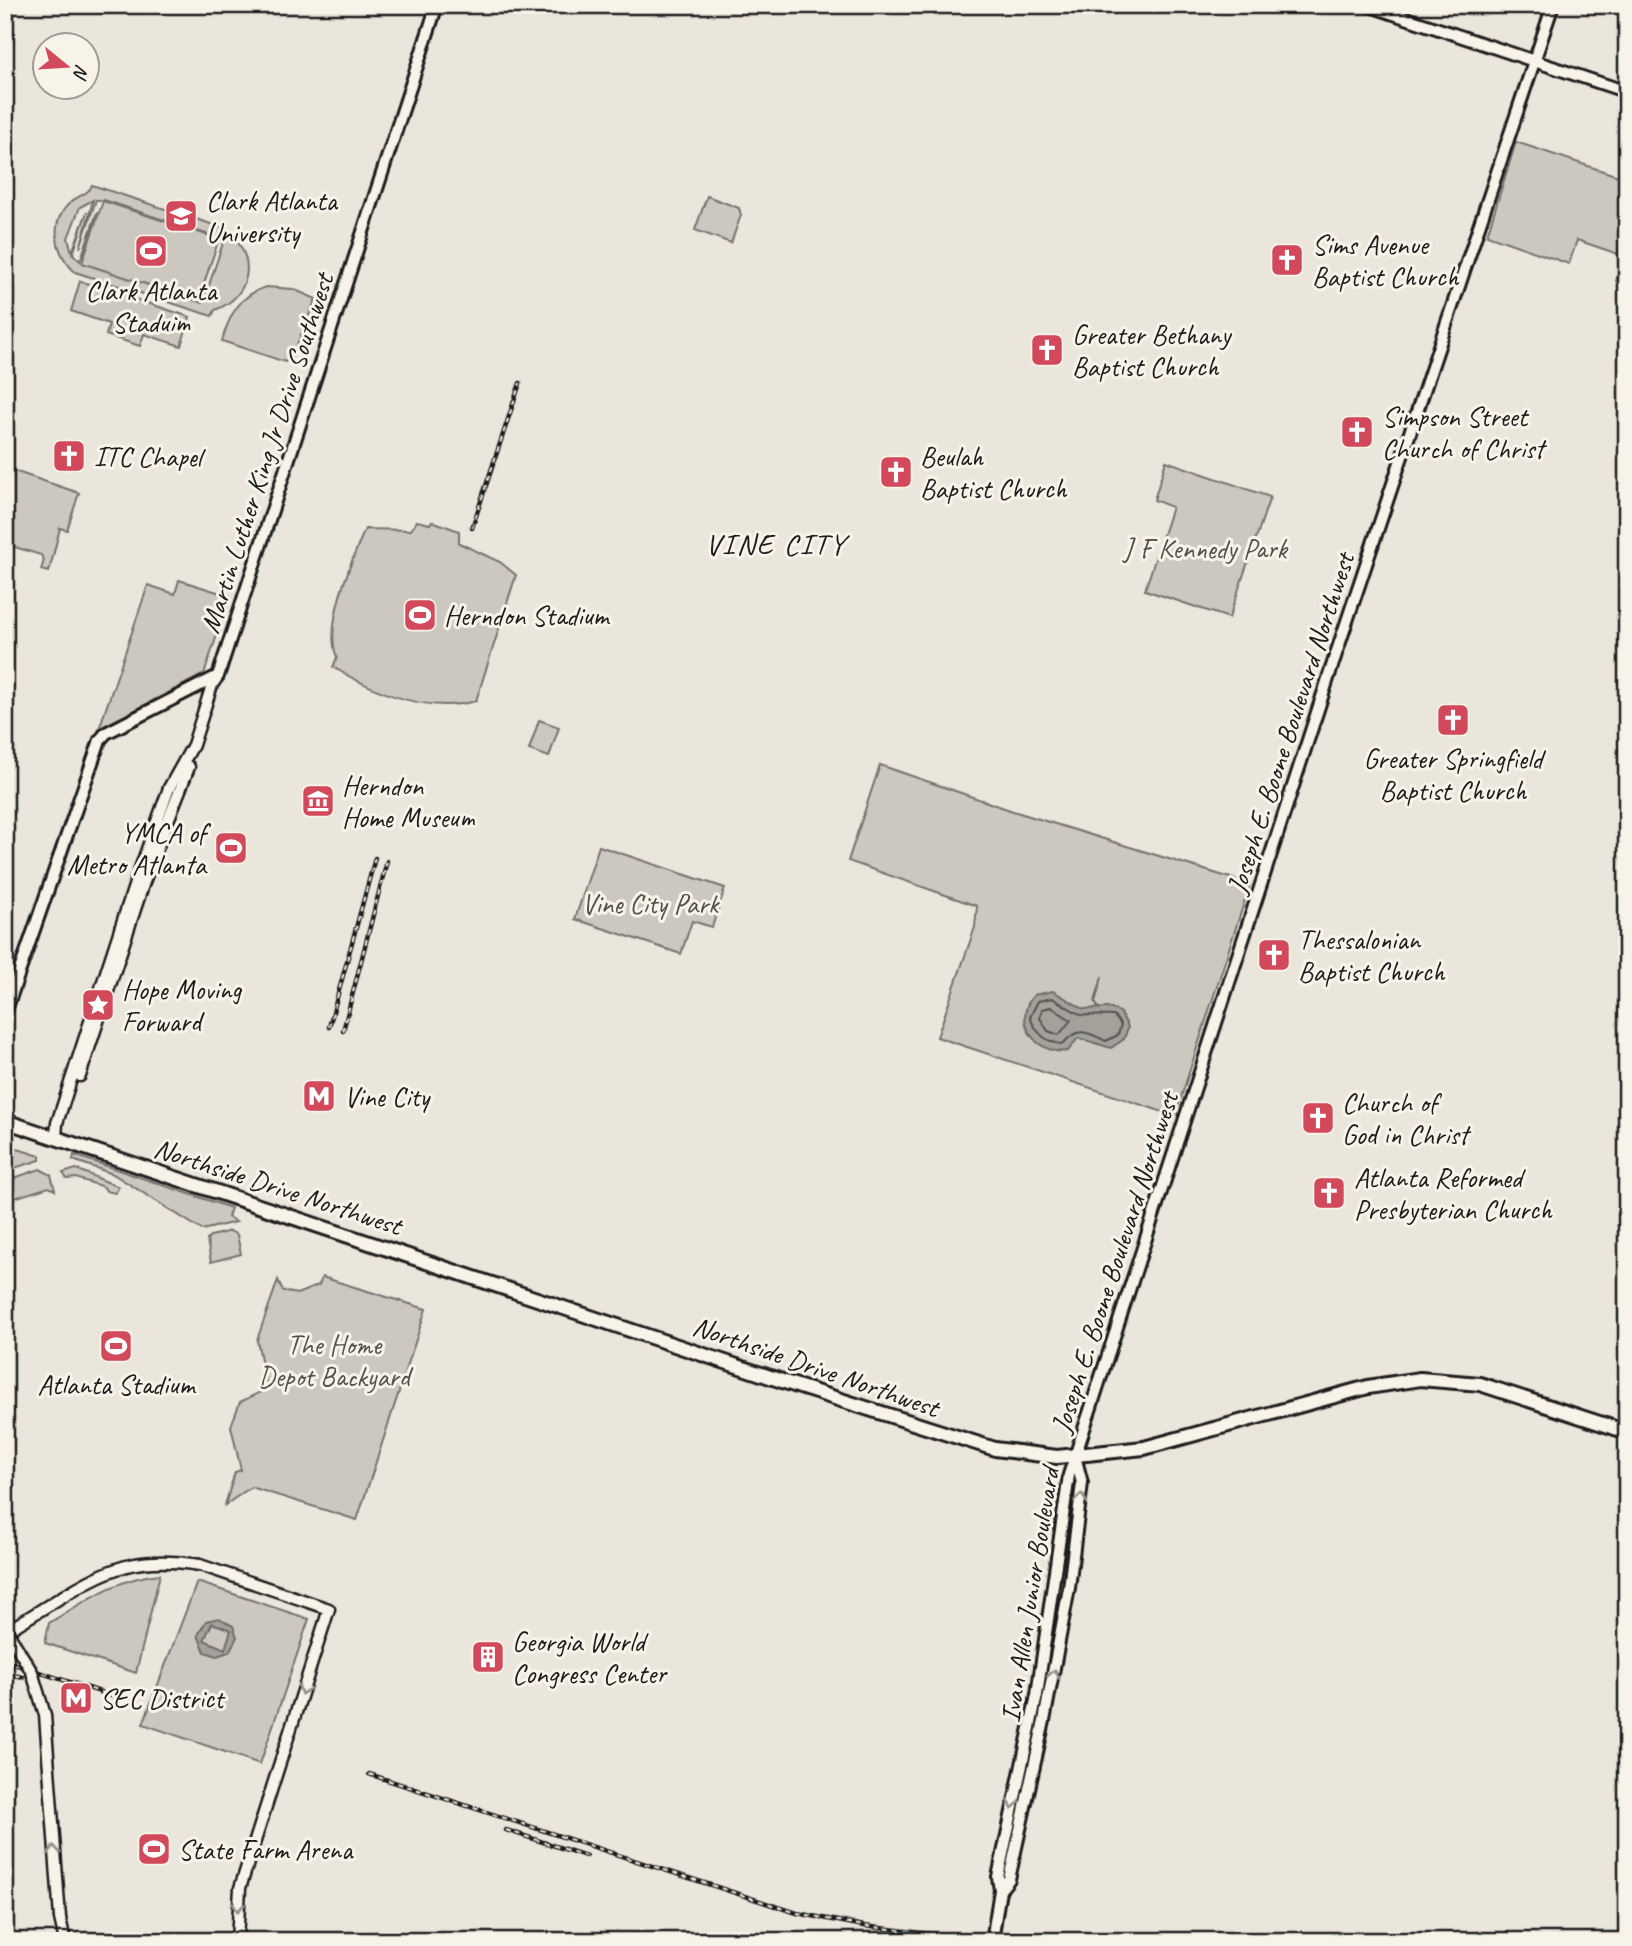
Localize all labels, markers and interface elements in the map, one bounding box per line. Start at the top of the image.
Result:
north arrow [32,32,102,102]
text: N [67,62,94,83]
place label: Clark Atlanta University [206,183,339,250]
school or university icon: Clark Atlanta University [162,197,200,235]
place label: Sims Avenue Baptist Church [1312,227,1460,294]
sports icon: Clark Atlanta Staduim [132,232,170,270]
church icon: Sims Avenue Baptist Church [1268,241,1306,279]
street label: Martin Luther King Jr Drive Southwest [192,266,342,637]
place label: Clark Atlanta Staduim [86,273,218,340]
place label: Greater Bethany Baptist Church [1072,317,1233,384]
church icon: Greater Bethany Baptist Church [1028,331,1066,369]
place label: Simpson Street Church of Christ [1382,399,1547,466]
church icon: Simpson Street Church of Christ [1338,413,1376,451]
church icon: ITC Chapel [50,437,88,475]
place label: ITC Chapel [94,439,207,474]
place label: Beulah Baptist Church [920,439,1068,506]
church icon: Beulah Baptist Church [877,453,915,491]
district label: VINE CITY [705,525,851,563]
park label: J F Kennedy Park [1121,531,1288,566]
street label: Joseph E. Boone Boulevard Northwest [1218,546,1363,900]
sports icon: Herndon Stadium [401,596,439,634]
place label: Herndon Stadium [444,598,611,633]
church icon: Greater Springfield Baptist Church [1434,701,1472,739]
place label: Greater Springfield Baptist Church [1363,741,1546,808]
place label: Herndon Home Museum [342,768,476,835]
museum icon: Herndon Home Museum [299,782,337,820]
place label: YMCA of Metro Atlanta [67,815,212,882]
sports icon: YMCA of Metro Atlanta [212,829,250,867]
park label: Vine City Park [582,886,720,921]
place label: Thessalonian Baptist Church [1298,922,1446,989]
church icon: Thessalonian Baptist Church [1255,936,1293,974]
place label: Hope Moving Forward [122,972,242,1039]
place icon: Hope Moving Forward [79,986,117,1024]
metro station icon: Vine City [300,1077,338,1115]
place label: Vine City [344,1079,431,1114]
street label: Joseph E. Boone Boulevard Northwest [1042,1085,1187,1439]
place label: Church of God in Christ [1342,1085,1472,1152]
church icon: Church of God in Christ [1299,1099,1337,1137]
street label: Northside Drive Northwest [150,1130,408,1244]
place label: Atlanta Reformed Presbyterian Church [1354,1160,1553,1227]
church icon: Atlanta Reformed Presbyterian Church [1310,1174,1348,1212]
street label: Northside Drive Northwest [688,1308,946,1426]
sports icon: Atlanta Stadium [97,1327,135,1365]
park label: The Home Depot Backyard [258,1327,414,1394]
place label: Atlanta Stadium [38,1367,197,1402]
street label: Ivan Allen Junior Boulevard [992,1461,1068,1725]
one-way arrow [1073,1492,1088,1504]
place label: Georgia World Congress Center [512,1624,668,1691]
building icon: Georgia World Congress Center [469,1638,507,1676]
one-way arrow [1045,1668,1060,1680]
metro station icon: SEC District [57,1679,95,1717]
place label: SEC District [100,1681,226,1716]
one-way arrow [297,1683,311,1695]
one-way arrow [1007,1798,1021,1810]
sports icon: State Farm Arena [135,1830,173,1868]
place label: State Farm Arena [178,1832,354,1867]
one-way arrow [47,1845,62,1856]
one-way arrow [230,1901,245,1913]

